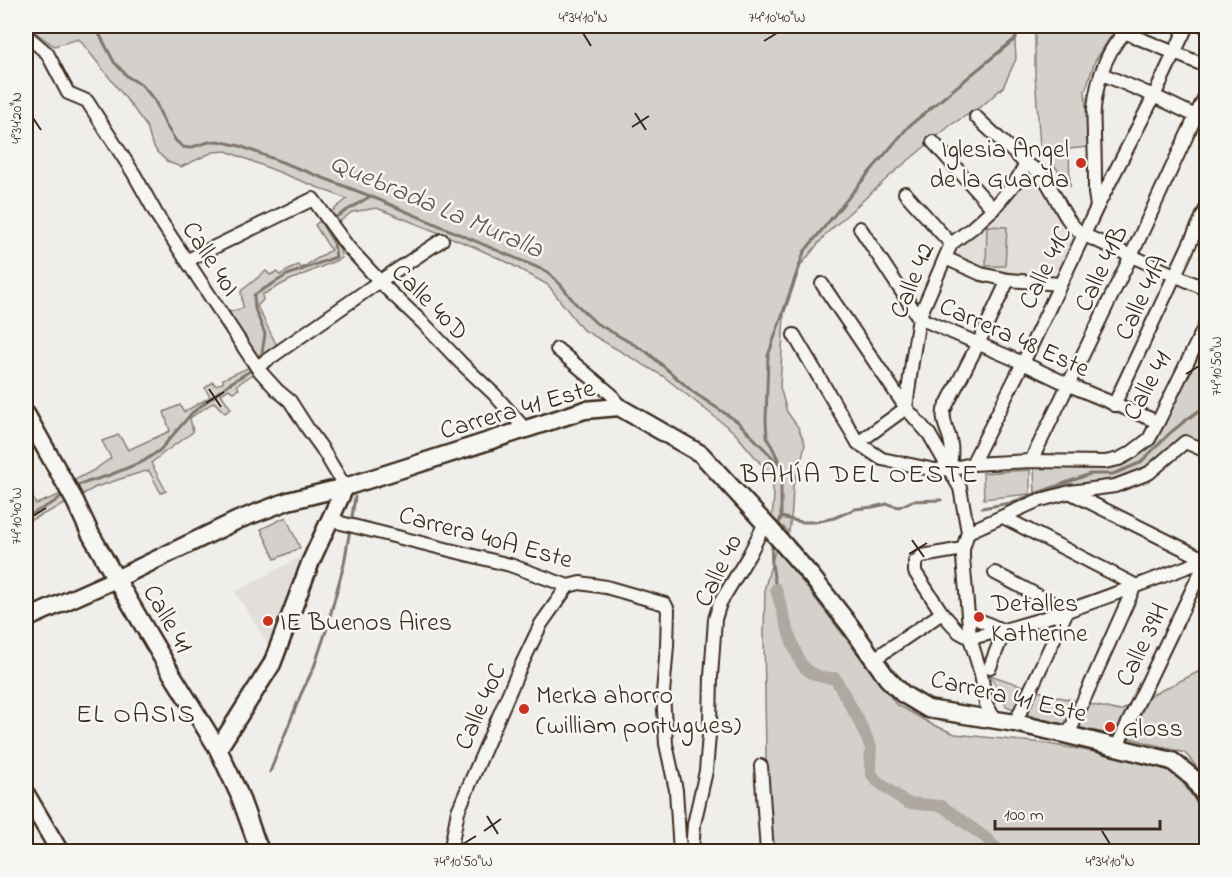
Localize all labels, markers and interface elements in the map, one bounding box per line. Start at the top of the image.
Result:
text: 4°34'10"N [558,7,608,29]
text: 74°10'40"W [748,7,806,29]
text: 4°34'20"N [6,92,28,144]
place label: Iglesia Angel de la Guarda [929,132,1069,200]
water label: Quebrada La Muralla [323,145,549,270]
marker: Iglesia Angel de la Guarda [1074,156,1088,170]
street label: Calle 40I [171,214,248,305]
street label: Calle 41C [1010,220,1083,316]
street label: Calle 41B [1066,220,1139,319]
street label: Calle 42 [881,237,946,325]
street label: Calle 41A [1106,249,1179,347]
street label: Calle 40D [381,256,476,351]
street label: Carrera 48 Este [932,289,1095,389]
text: 74°10'50"W [1206,336,1228,396]
street label: Calle 41 [1114,345,1183,428]
street label: Carrera 41 Este [436,371,600,451]
district label: BAHÍA DEL OESTE [740,456,979,495]
text: 74°10'40"W [6,487,28,545]
street label: Carrera 40A Este [394,497,577,580]
street label: Calle 40 [686,528,754,614]
street label: Calle 41 [131,578,201,661]
place label: Detalles Katherine [990,586,1088,654]
street label: Calle 39H [1107,597,1180,694]
place label: IE Buenos Aires [280,605,452,643]
marker: Detalles Katherine [972,610,986,624]
marker: IE Buenos Aires [261,614,275,628]
street label: Calle 40C [446,658,518,757]
street label: Carrera 41 Este [926,661,1091,734]
place label: Merka ahorro (william portugues) [536,678,741,746]
district label: EL OASIS [76,696,196,735]
marker: Merka ahorro (william portugues) [517,702,531,716]
place label: Gloss [1122,711,1183,749]
marker: Gloss [1103,720,1117,734]
scale bar [995,793,1160,831]
text: 100 m [1004,803,1044,829]
text: 74°10'50"W [433,851,493,873]
text: 4°34'10"N [1085,851,1135,873]

